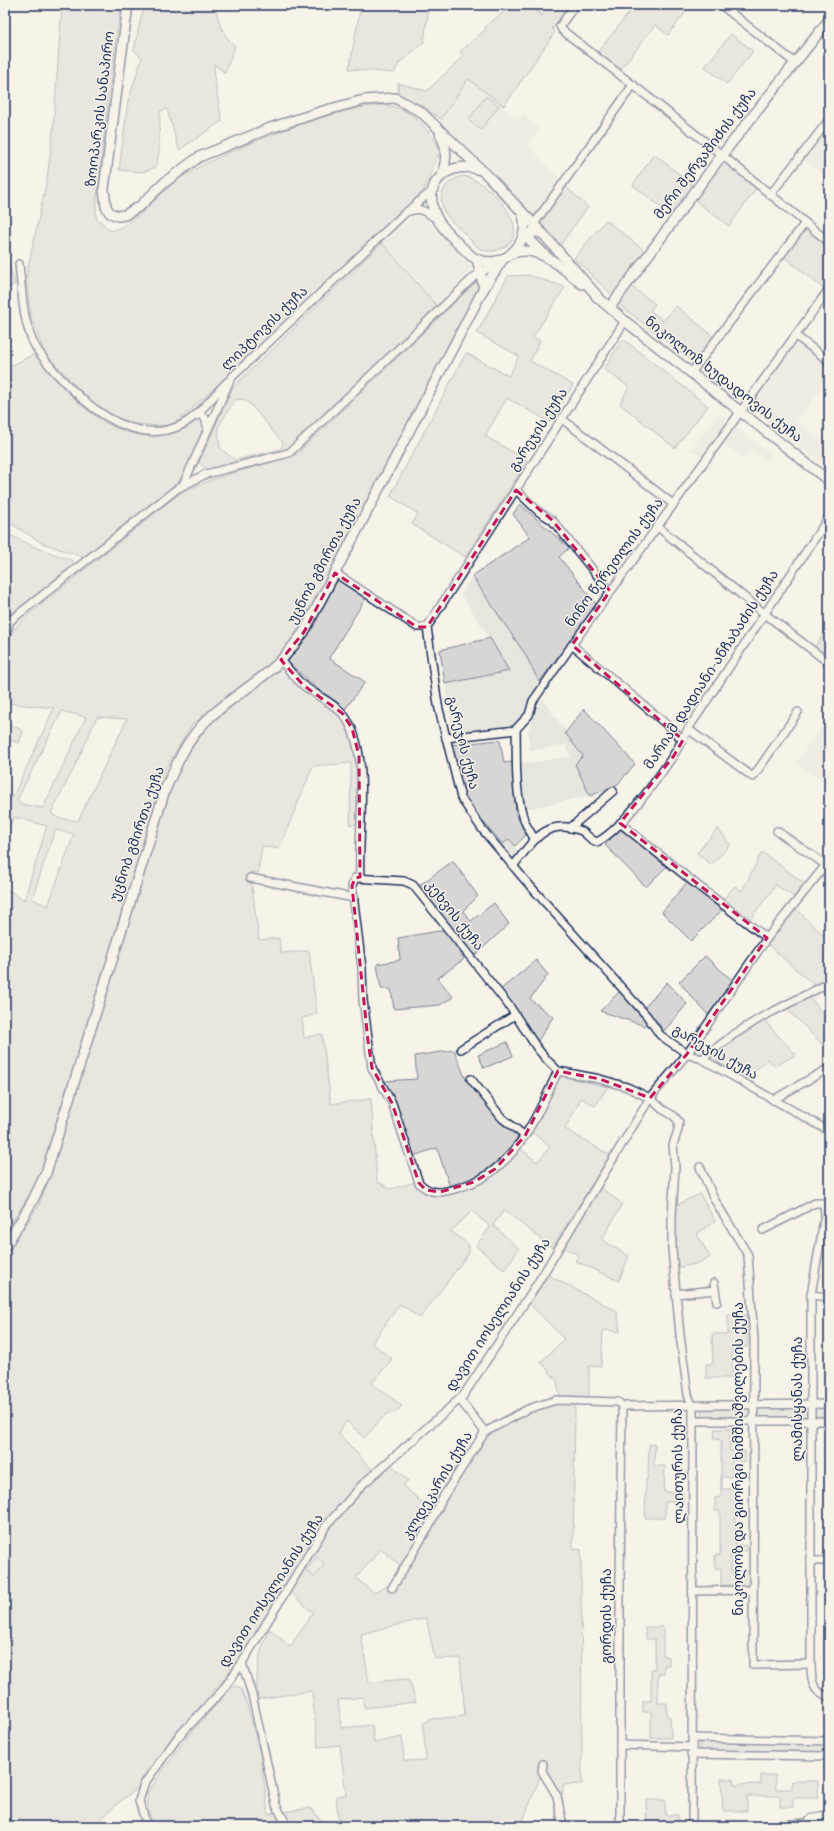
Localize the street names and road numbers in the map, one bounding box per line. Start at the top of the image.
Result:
street label: ზოოპარკის სანაპირო [81,30,121,188]
street label: მერი შერვაშიძის ქუჩა [649,84,763,224]
street label: ლიპტოვის ქუჩა [217,282,313,376]
street label: ნიკოლოზ ხუდადოვის ქუჩა [640,312,806,448]
street label: გარეჯის ქუჩა [504,384,574,476]
street label: უცნობ გმირთა ქუჩა [283,494,367,628]
street label: ნინო წერეთლის ქუჩა [561,494,669,632]
street label: მარიამ დადიანი-ანჩაბაძის ქუჩა [639,566,785,774]
street label: გარეჯის ქუჩა [440,694,484,792]
street label: უცნობ გმირთა ქუჩა [105,764,171,904]
street label: კეხვის ქუჩა [420,876,488,956]
street label: გარეჯის ქუჩა [668,1020,762,1086]
street label: დავით იოსელიანის ქუჩა [441,1234,557,1396]
street label: ნიკოლოზ და გიორგი ხიმშიაშვილების ქუჩა [729,1302,750,1616]
street label: ლამისყანას ქუჩა [788,1337,809,1461]
street label: ლაითურის ქუჩა [667,1408,691,1524]
street label: კლდეკარის ქუჩა [397,1428,479,1544]
street label: დავით იოსელიანის ქუჩა [214,1510,330,1672]
street label: გორდის ქუჩა [597,1568,618,1664]

